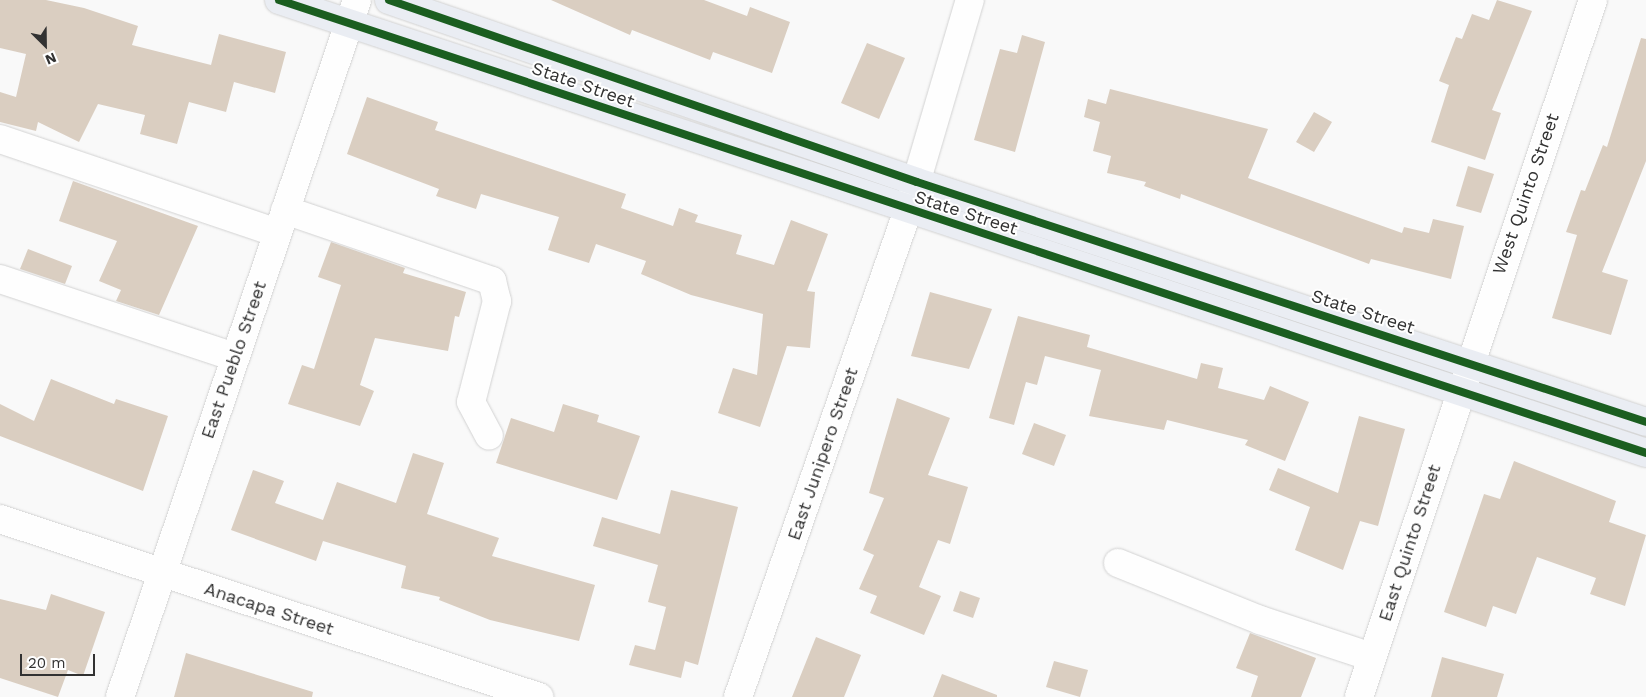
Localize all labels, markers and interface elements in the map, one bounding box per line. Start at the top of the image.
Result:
north arrow [20,20,70,70]
text: N [43,49,59,68]
street label: State Street [529,57,637,113]
street label: West Quinto Street [1488,110,1564,278]
street label: State Street [912,186,1020,240]
street label: East Pueblo Street [197,278,271,442]
street label: State Street [1309,285,1417,339]
street label: East Junipero Street [783,365,863,543]
street label: East Quinto Street [1374,462,1446,624]
street label: Anacapa Street [201,578,337,640]
scale bar [22,644,98,676]
text: 20 m [28,654,66,672]

